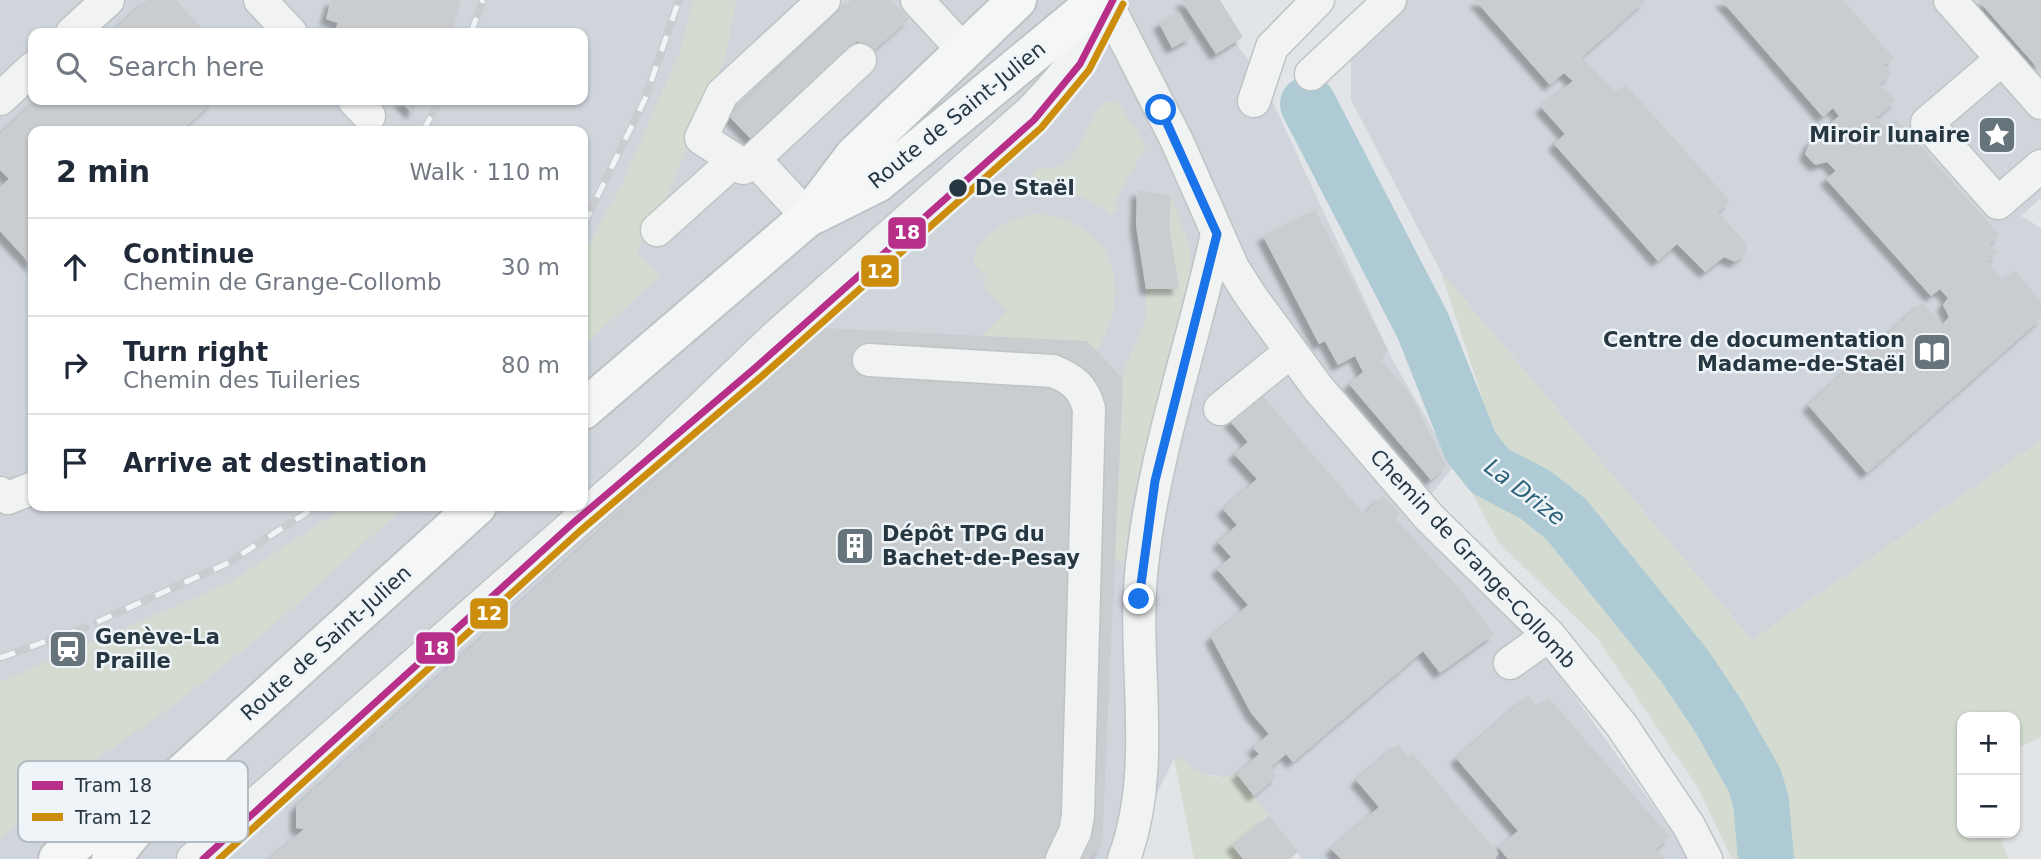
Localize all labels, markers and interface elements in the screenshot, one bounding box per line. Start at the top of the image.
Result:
search box [28,28,588,105]
street label: Route de Saint-Julien [864,36,1050,194]
icon: search [52,48,90,86]
text: Search here [108,52,264,82]
route start [1145,94,1176,125]
place icon: Miroir lunaire [1976,114,2018,156]
place label: Miroir lunaire [1809,123,1970,147]
text: 2 min [56,154,150,189]
text: Walk · 110 m [409,159,560,185]
place label: De Staël [975,176,1075,200]
marker: De Staël [947,177,969,199]
line badge: 18 [887,216,927,250]
text: 18 [894,221,920,243]
text: Continue [123,239,254,269]
icon: ahead [56,248,94,286]
text: 30 m [501,254,560,280]
line badge: 12 [860,254,900,288]
text: 12 [867,260,893,282]
text: Chemin de Grange-Collomb [123,269,442,295]
place label: Centre de documentation Madame-de-Staël [1603,328,1905,376]
library icon: Centre de documentation Madame-de-Staël [1911,331,1953,373]
text: Turn right [123,337,268,367]
icon: right [56,346,94,384]
text: 80 m [501,352,560,378]
text: Chemin des Tuileries [123,367,361,393]
icon: arrive [56,444,94,482]
street label: Chemin de Grange-Collomb [1365,444,1581,674]
text: Arrive at destination [123,448,427,478]
water label: La Drize [1480,453,1570,531]
place label: Dépôt TPG du Bachet-de-Pesay [882,522,1080,570]
building icon: Dépôt TPG du Bachet-de-Pesay [834,525,876,567]
street label: Route de Saint-Julien [236,560,416,726]
route end [1123,583,1154,614]
line badge: 12 [469,597,509,630]
text: 12 [476,602,502,624]
place label: Genève-La Praille [95,625,220,673]
station icon: Genève-La Praille [47,628,89,670]
line badge: 18 [415,631,456,665]
text: 18 [423,637,449,659]
map controls [1957,712,2020,838]
button: + [1957,712,2020,775]
legend [18,761,248,842]
text: Tram 18 [74,774,152,796]
button: − [1957,775,2020,838]
text: Tram 12 [74,806,152,828]

